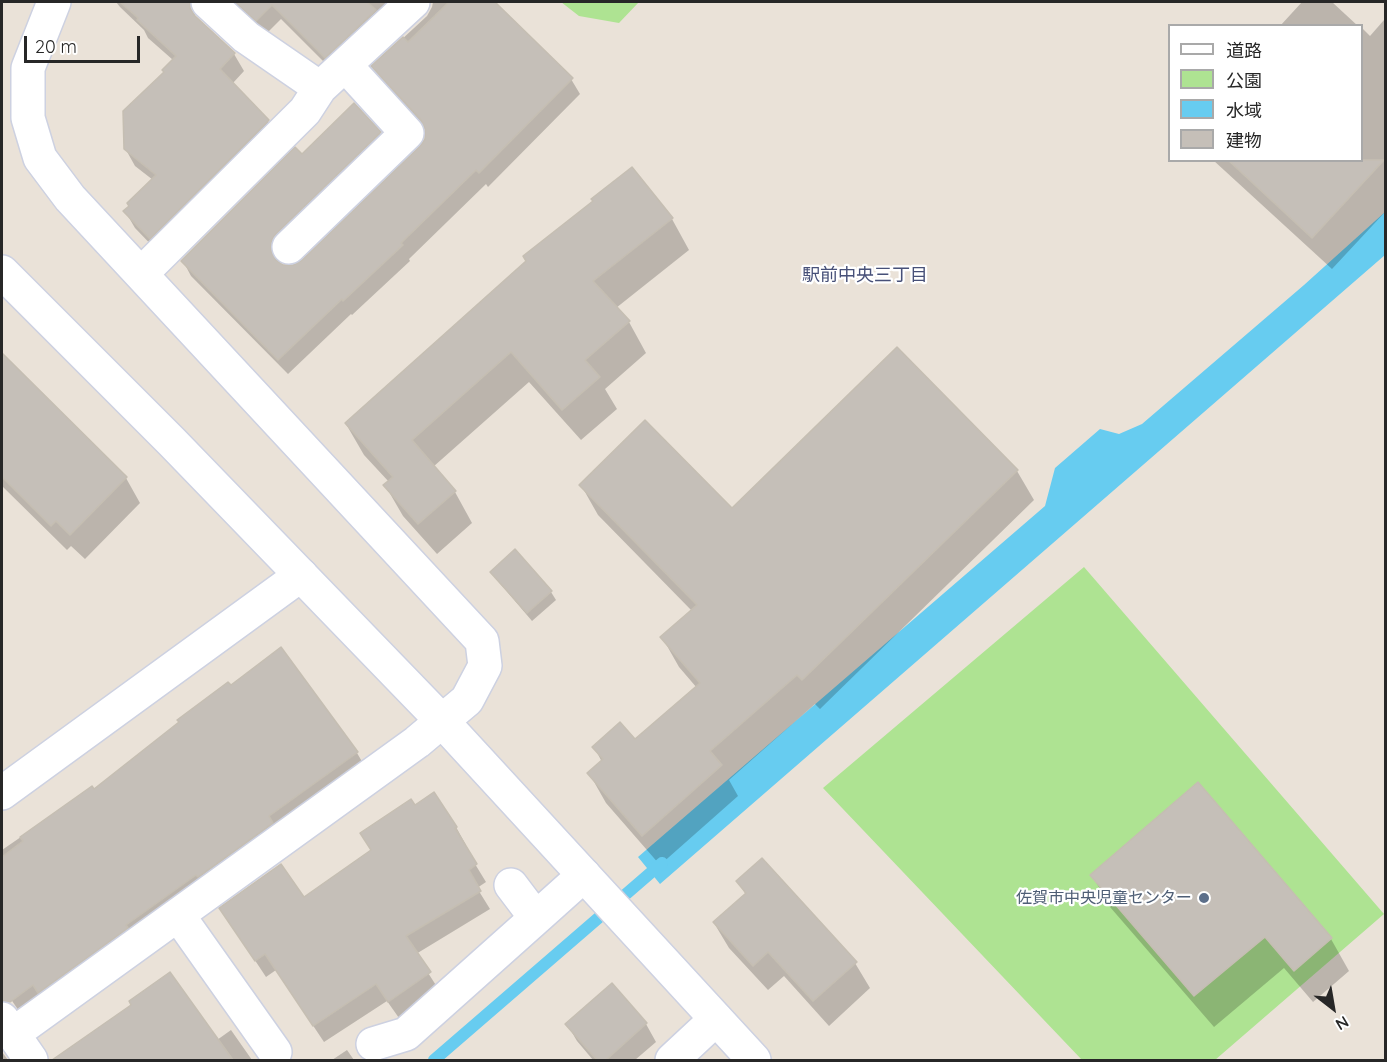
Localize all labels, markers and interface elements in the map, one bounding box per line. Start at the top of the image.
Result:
scale bar [27,24,142,62]
legend [1168,24,1363,162]
text: 20 m [35,35,77,58]
text: 道路 [1226,39,1262,62]
text: 公園 [1226,69,1262,92]
text: 水域 [1226,99,1262,122]
text: 建物 [1226,129,1262,152]
district label: 駅前中央三丁目 [802,265,928,287]
place label: 佐賀市中央児童センター [1016,888,1192,908]
marker: 佐賀市中央児童センター [1197,891,1211,905]
north arrow [1303,978,1363,1038]
text: N [1332,1012,1352,1035]

